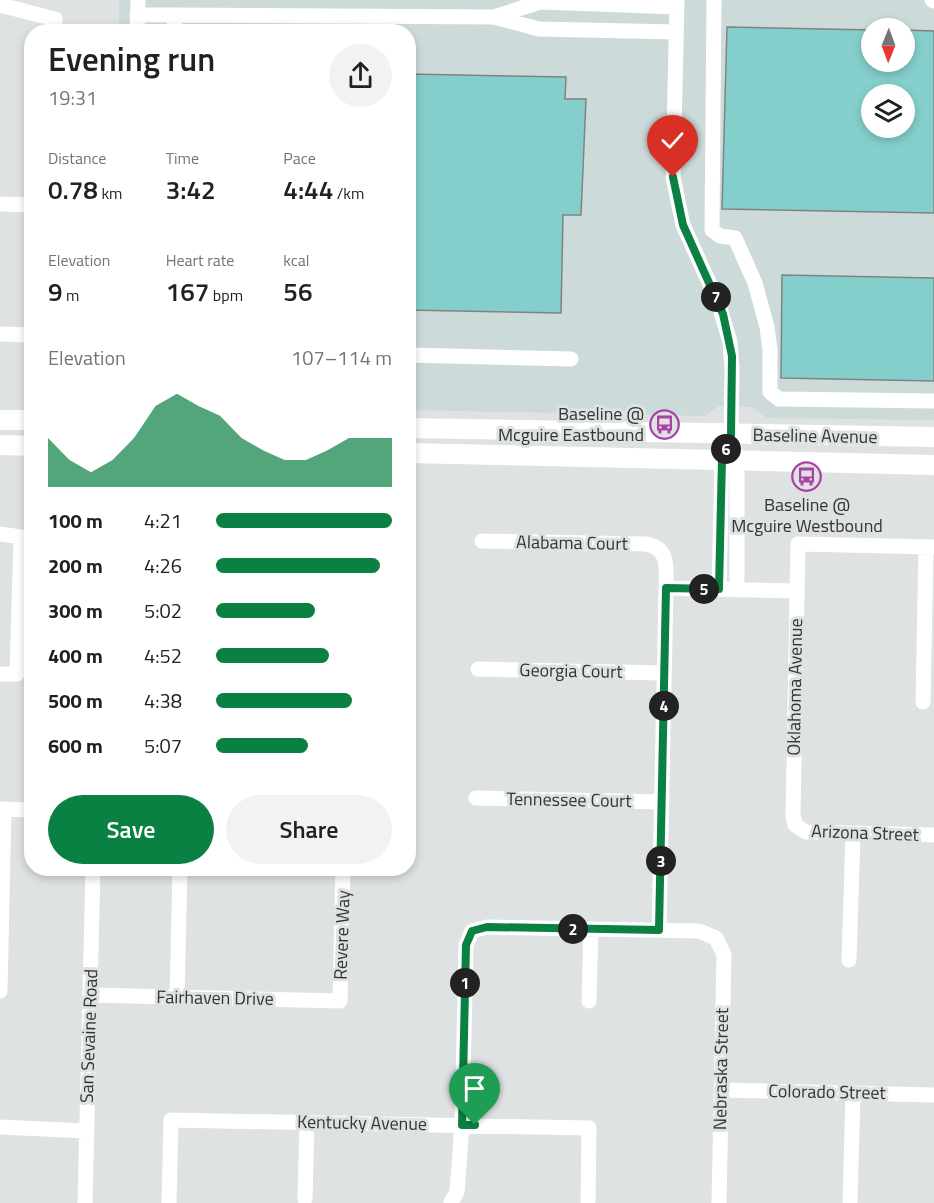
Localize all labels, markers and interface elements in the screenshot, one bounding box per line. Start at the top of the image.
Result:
north arrow [861,18,915,72]
map controls [861,18,915,138]
text: Evening run [48,34,215,84]
button: share [329,44,392,107]
text: 19:31 [48,82,97,113]
button: layers [861,84,915,138]
pin [647,115,698,177]
icon: check [656,124,689,157]
text: Distance [48,146,106,170]
text: Time [166,146,199,170]
text: Pace [283,146,316,170]
text: 0.78 [48,170,98,209]
text: 3:42 [166,170,216,209]
text: 4:44 [283,170,333,209]
text: km [98,181,122,205]
text: /km [333,181,364,205]
text: Elevation [48,248,110,272]
text: Heart rate [166,248,234,272]
text: kcal [283,248,309,272]
text: 9 [48,272,63,311]
text: 167 [166,272,209,311]
text: 56 [283,272,312,311]
pin: 7 [701,282,731,312]
text: m [63,283,79,307]
text: bpm [209,283,243,307]
text: 7 [712,285,720,309]
text: Elevation [48,342,126,373]
text: 107–114 m [291,342,392,373]
place label: Baseline @ Mcguire Eastbound [498,400,644,448]
bus stop icon: Baseline @ Mcguire Eastbound [649,408,681,440]
street label: Baseline Avenue [752,421,878,450]
pin: 6 [711,434,741,464]
text: 6 [722,437,730,461]
bus stop icon: Baseline @ Mcguire Westbound [791,460,823,492]
place label: Baseline @ Mcguire Westbound [731,491,883,539]
text: 100 m [48,505,103,536]
text: 4:21 [144,505,182,536]
street label: Alabama Court [516,528,629,557]
text: 200 m [48,550,103,581]
text: 4:26 [144,550,182,581]
pin: 5 [689,574,719,604]
text: 5 [700,577,708,601]
text: 300 m [48,595,103,626]
text: 5:02 [144,595,182,626]
street label: Oklahoma Avenue [780,618,809,756]
text: 400 m [48,640,103,671]
text: 4:52 [144,640,182,671]
street label: Georgia Court [519,656,624,685]
text: 500 m [48,685,103,716]
text: 4:38 [144,685,182,716]
pin: 4 [649,691,679,721]
text: 4 [660,694,668,718]
text: 600 m [48,730,103,761]
text: 5:07 [144,730,182,761]
street label: Tennessee Court [506,785,633,814]
button: Save [48,795,214,864]
button: Share [226,795,392,864]
street label: Arizona Street [811,817,920,848]
pin: 3 [646,846,676,876]
text: 3 [657,849,665,873]
street label: Revere Way [326,889,357,980]
pin: 2 [558,914,588,944]
text: 2 [569,917,577,941]
street label: San Sevaine Road [73,968,104,1104]
pin: 1 [450,968,480,998]
text: 1 [461,971,469,995]
street label: Fairhaven Drive [156,983,274,1012]
street label: Nebraska Street [706,1007,735,1130]
pin [449,1063,500,1125]
icon: arrive [458,1072,491,1105]
street label: Colorado Street [768,1077,887,1106]
street label: Kentucky Avenue [297,1108,427,1137]

